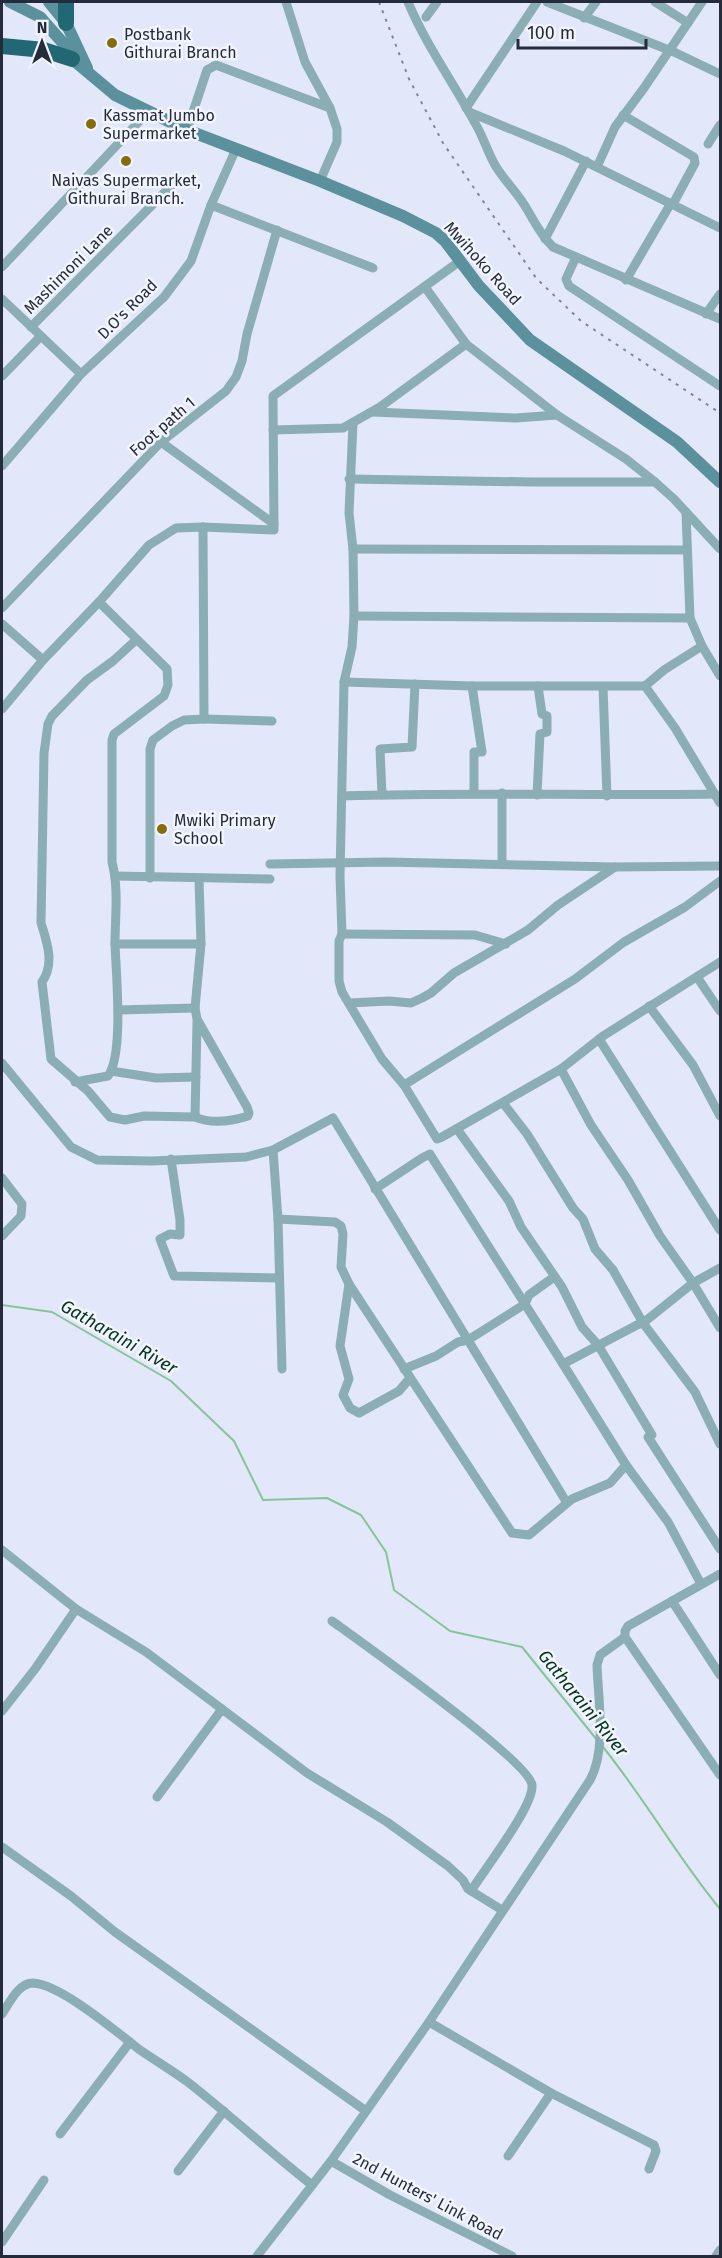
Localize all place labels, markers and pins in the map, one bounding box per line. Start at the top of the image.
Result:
place label: Postbank Githurai Branch [124,25,237,62]
marker: Postbank Githurai Branch [105,36,119,50]
place label: Kassmat Jumbo Supermarket [103,106,215,143]
marker: Kassmat Jumbo Supermarket [84,117,98,131]
marker: Naivas Supermarket, Githurai Branch. [119,154,133,168]
place label: Naivas Supermarket, Githurai Branch. [51,171,201,208]
place label: Mwiki Primary School [174,811,276,848]
marker: Mwiki Primary School [155,822,169,836]

